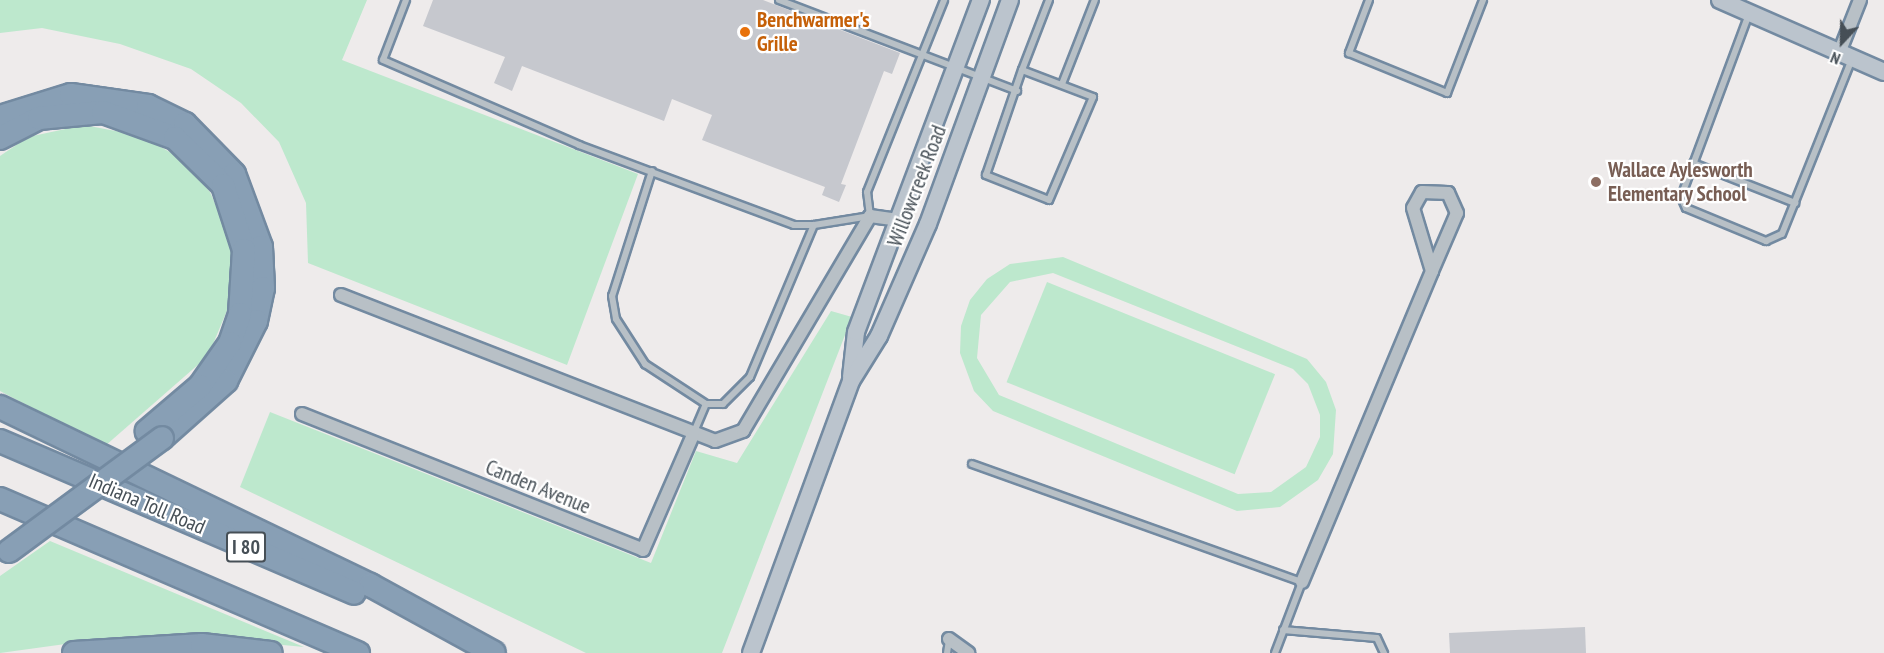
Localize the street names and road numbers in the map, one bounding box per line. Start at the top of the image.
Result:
street label: Willowcreek Road [882,122,952,250]
street label: Canden Avenue [482,454,594,520]
street label: Indiana Toll Road [85,468,209,540]
road number: I 80 [225,530,267,564]

